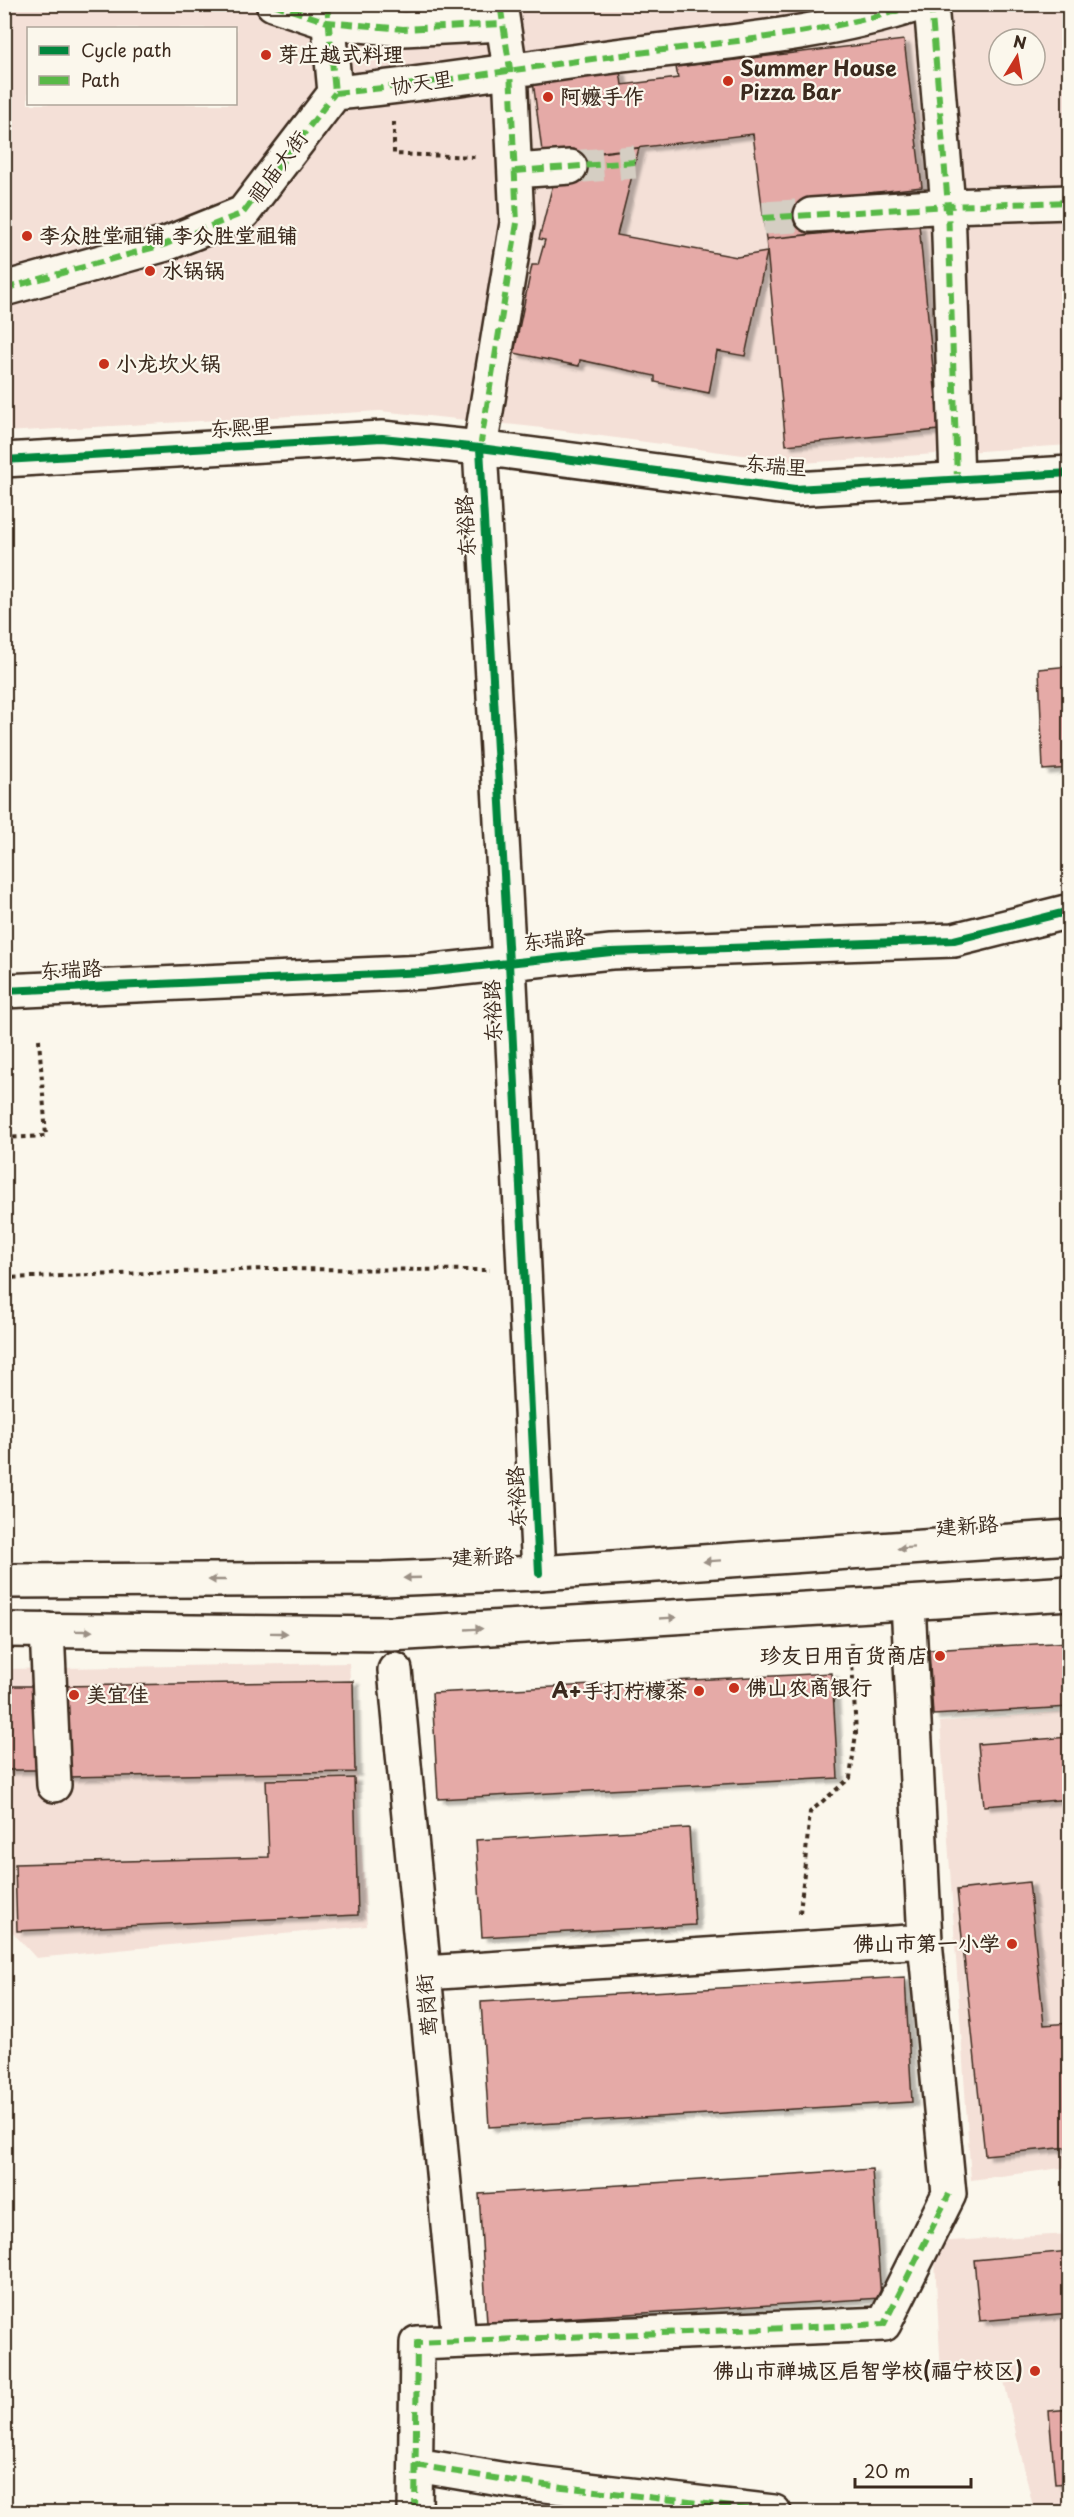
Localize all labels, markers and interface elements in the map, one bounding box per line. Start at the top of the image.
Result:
legend [27,27,237,105]
north arrow [987,27,1047,87]
text: N [1012,28,1029,54]
text: Cycle path [81,36,172,63]
place label: 芽庄越式料理 [278,37,404,69]
marker: 芽庄越式料理 [259,48,273,62]
place label: Summer House Pizza Bar [740,51,897,107]
street label: 协天里 [388,61,455,101]
text: Path [81,66,120,93]
marker: Summer House Pizza Bar [721,74,735,88]
place label: 阿嬷手作 [560,79,644,111]
marker: 阿嬷手作 [541,90,555,104]
street label: 祖庙大街 [238,123,314,209]
place label: 李众胜堂祖铺 李众胜堂祖铺 [39,218,298,250]
marker: 李众胜堂祖铺 李众胜堂祖铺 [20,229,34,243]
place label: 水锅锅 [162,253,225,285]
marker: 水锅锅 [143,264,157,278]
place label: 小龙坎火锅 [116,346,221,378]
marker: 小龙坎火锅 [97,357,111,371]
street label: 东熙里 [209,408,273,444]
street label: 东瑞里 [743,445,809,483]
street label: 东裕路 [446,494,482,558]
street label: 东瑞路 [521,919,587,957]
street label: 东瑞路 [39,950,103,986]
street label: 东裕路 [474,979,508,1043]
street label: 东裕路 [497,1465,533,1529]
street label: 建新路 [934,1506,999,1542]
street label: 建新路 [451,1538,515,1572]
one-way arrow [897,1543,916,1553]
one-way arrow [702,1557,721,1566]
one-way arrow [403,1573,422,1582]
one-way arrow [208,1575,227,1585]
one-way arrow [659,1613,678,1622]
one-way arrow [464,1624,483,1634]
one-way arrow [74,1626,93,1636]
one-way arrow [269,1628,288,1638]
place label: 珍友日用百货商店 [760,1638,928,1670]
marker: 珍友日用百货商店 [933,1649,947,1663]
place label: 佛山农商银行 [746,1670,872,1702]
place label: A+手打柠檬茶 [552,1673,687,1705]
place label: 美宜佳 [86,1677,149,1709]
marker: 佛山农商银行 [727,1681,741,1695]
marker: A+手打柠檬茶 [692,1684,706,1698]
marker: 美宜佳 [67,1688,81,1702]
place label: 佛山市第一小学 [853,1926,1000,1958]
marker: 佛山市第一小学 [1005,1937,1019,1951]
street label: 莺岗街 [406,1972,444,2038]
place label: 佛山市禅城区启智学校(福宁校区) [713,2353,1023,2385]
marker: 佛山市禅城区启智学校(福宁校区) [1028,2364,1042,2378]
scale bar [855,2451,970,2489]
text: 20 m [864,2457,910,2484]

